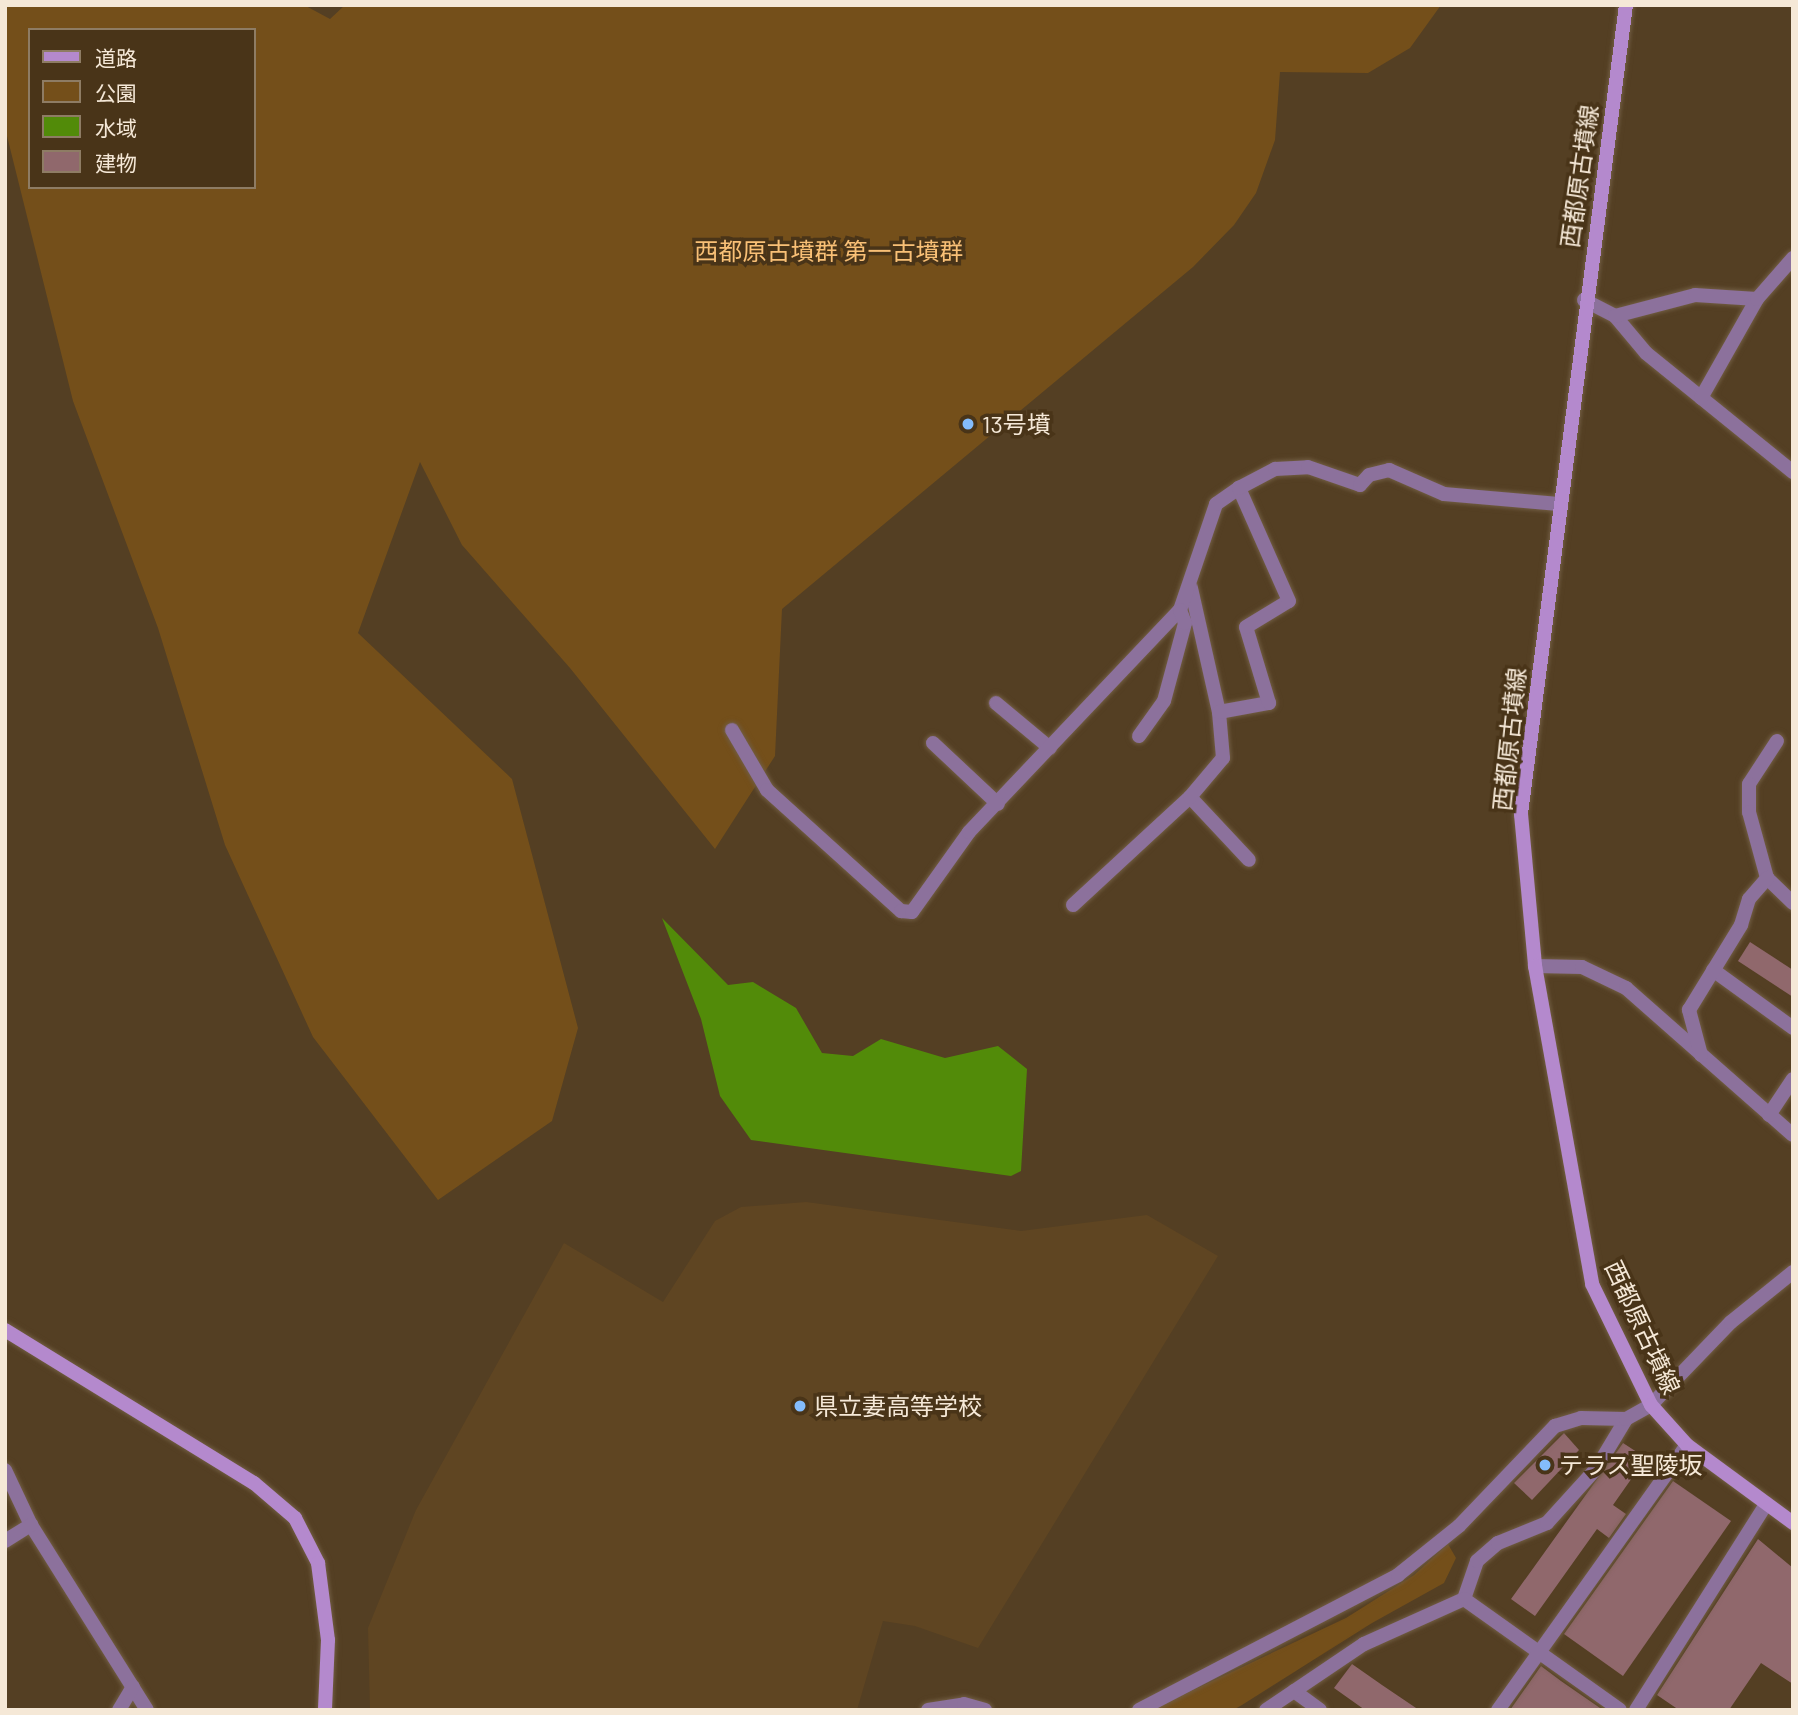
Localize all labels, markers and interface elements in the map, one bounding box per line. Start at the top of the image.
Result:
legend [28,28,256,189]
text: 道路 [95,45,137,70]
text: 公園 [95,80,137,105]
street label: 西都原古墳線 [1555,103,1603,249]
text: 水域 [95,115,137,140]
text: 建物 [95,150,137,175]
park label: 西都原古墳群 第一古墳群 [695,237,963,265]
place label: 13号墳 [982,410,1051,438]
marker: 13号墳 [960,416,976,432]
street label: 西都原古墳線 [1487,666,1531,812]
street label: 西都原古墳線 [1600,1256,1686,1398]
place label: 県立妻高等学校 [814,1392,982,1420]
marker: 県立妻高等学校 [792,1398,808,1414]
place label: テラス聖陵坂 [1559,1451,1703,1479]
marker: テラス聖陵坂 [1537,1457,1553,1473]

